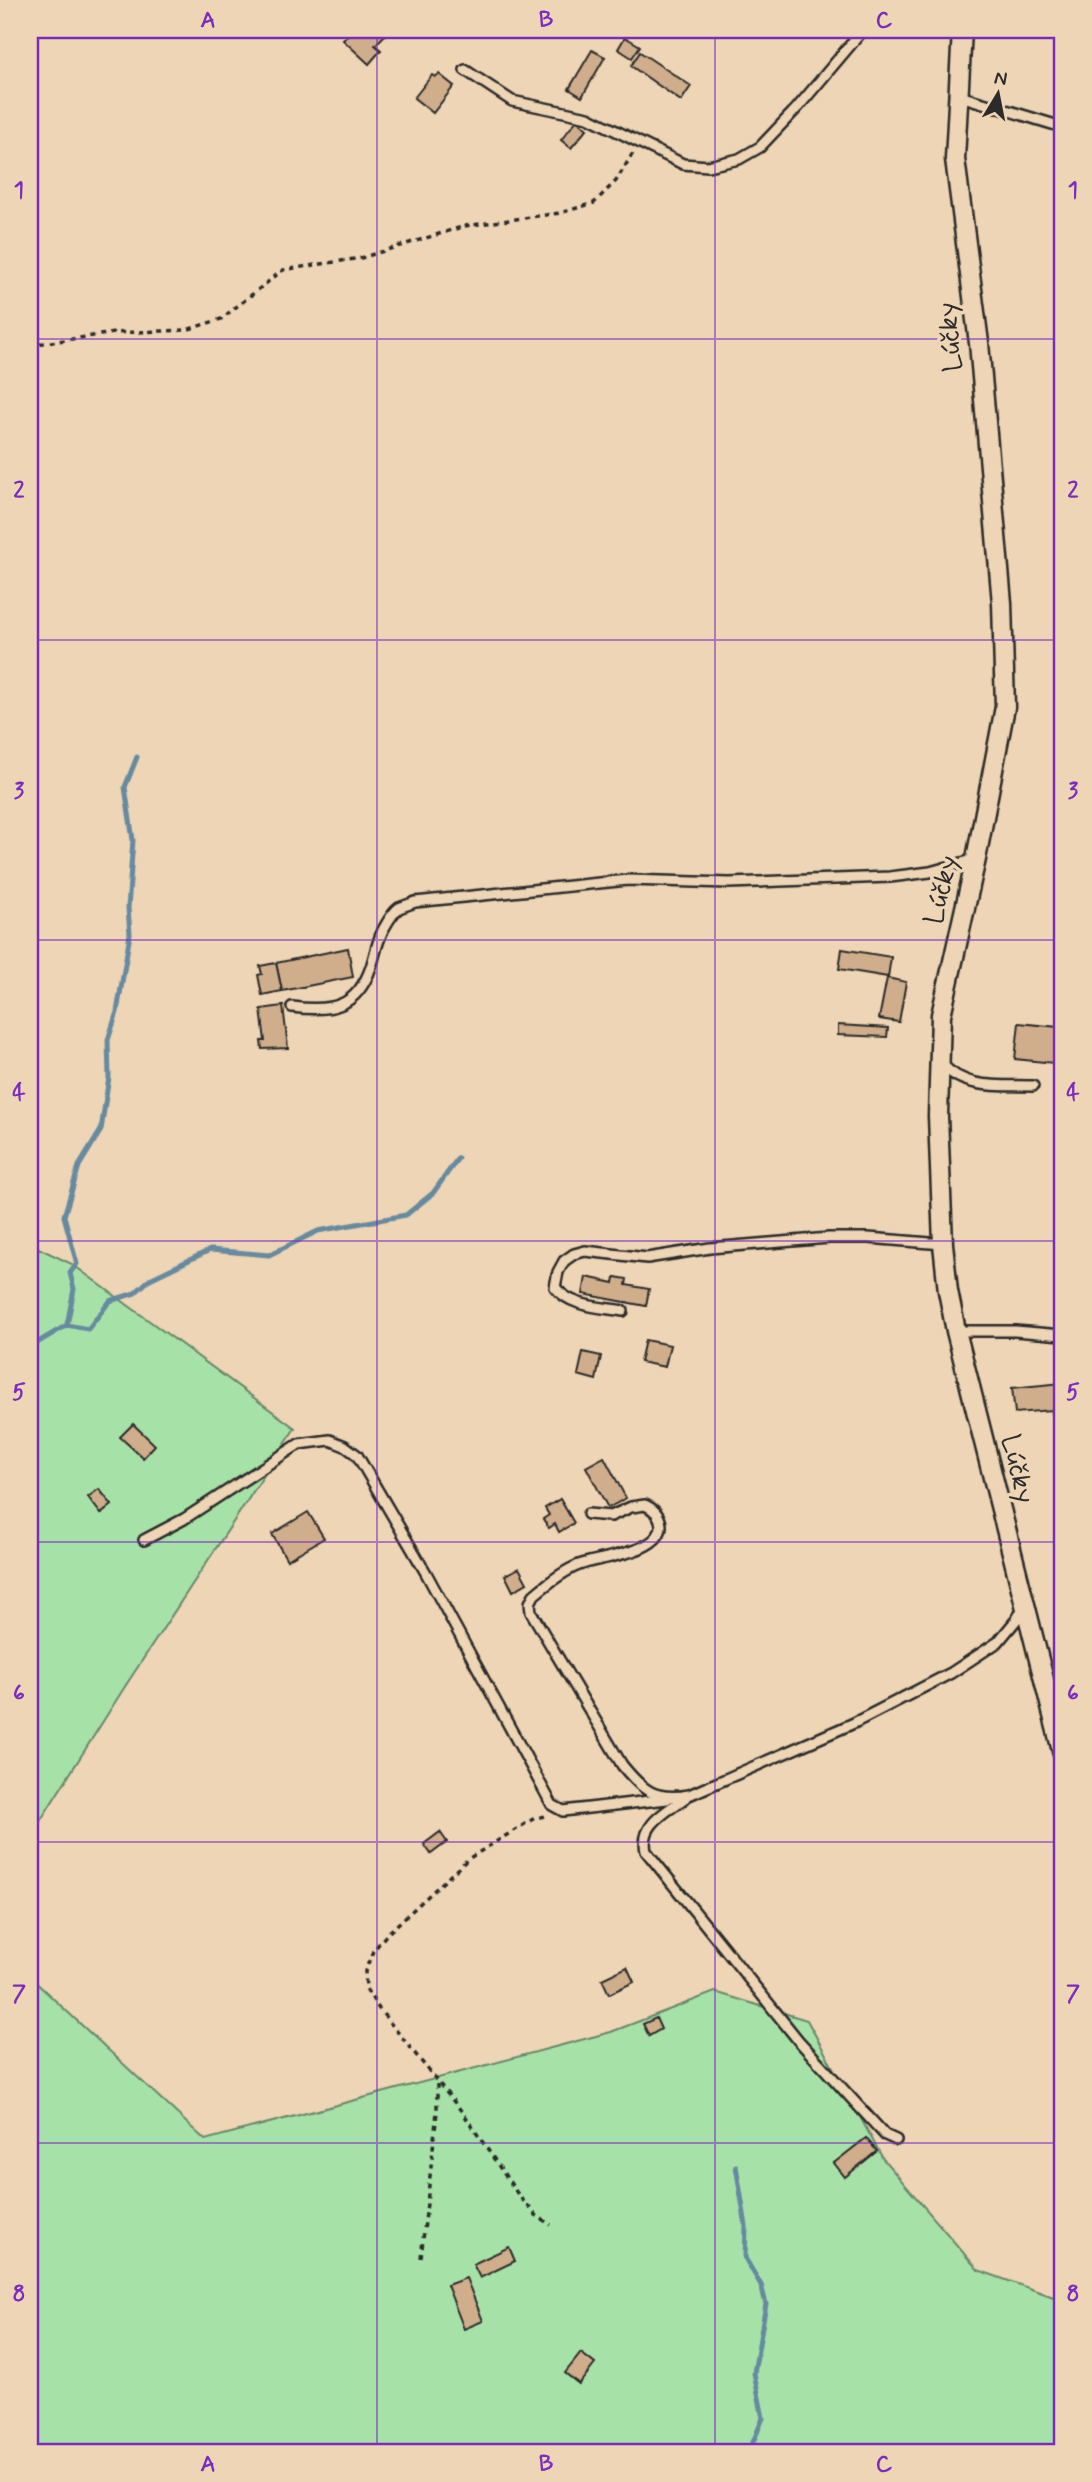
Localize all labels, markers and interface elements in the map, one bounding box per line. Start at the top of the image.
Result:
text: A [200,6,216,36]
text: B [539,6,554,36]
text: C [876,6,893,36]
north arrow [962,60,1032,130]
text: N [992,65,1009,92]
text: 1 [14,176,24,206]
text: 1 [1068,176,1078,206]
street label: Lúčky [929,300,973,374]
text: 2 [13,476,25,506]
text: 2 [1067,476,1079,506]
text: 3 [14,777,25,807]
text: 3 [1068,777,1079,807]
street label: Lúčky [916,852,968,928]
text: 4 [12,1078,26,1108]
text: 4 [1066,1078,1080,1108]
text: 5 [12,1378,26,1408]
text: 5 [1066,1378,1080,1408]
street label: Lúčky [991,1431,1043,1507]
text: 6 [13,1679,25,1709]
text: 6 [1067,1679,1079,1709]
text: 7 [12,1980,26,2010]
text: 7 [1066,1980,1080,2010]
text: 8 [13,2280,25,2310]
text: 8 [1067,2280,1079,2310]
text: A [200,2450,216,2480]
text: B [539,2450,554,2480]
text: C [876,2450,893,2480]

